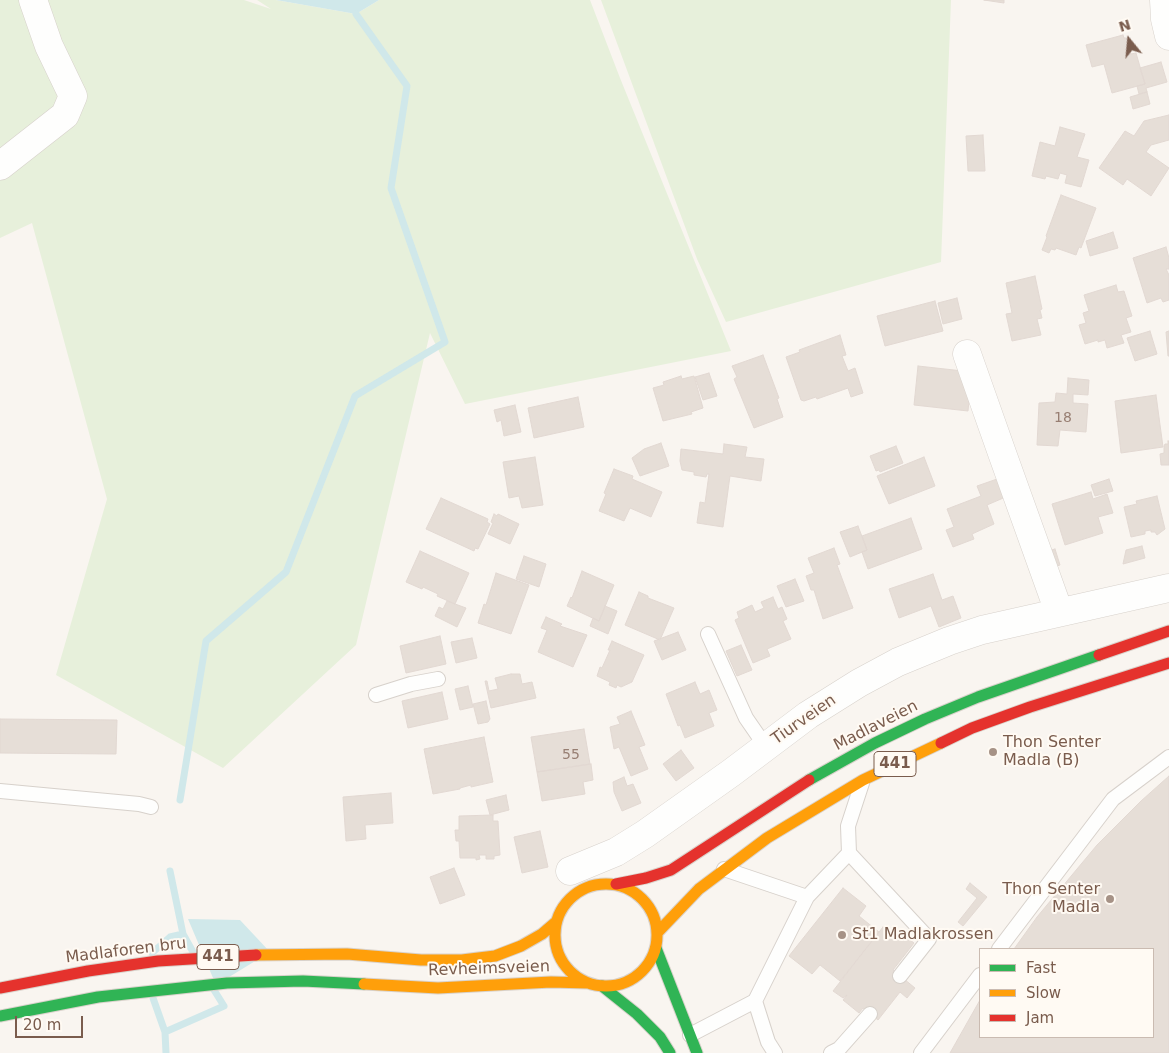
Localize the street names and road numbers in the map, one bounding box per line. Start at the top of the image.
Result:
street label: Tiurveien [768,691,840,749]
street label: Madlaveien [831,697,921,755]
road number: 441 [874,752,916,776]
street label: Madlaforen bru [64,934,188,968]
road number: 441 [197,944,239,970]
street label: Revheimsveien [428,957,550,981]

